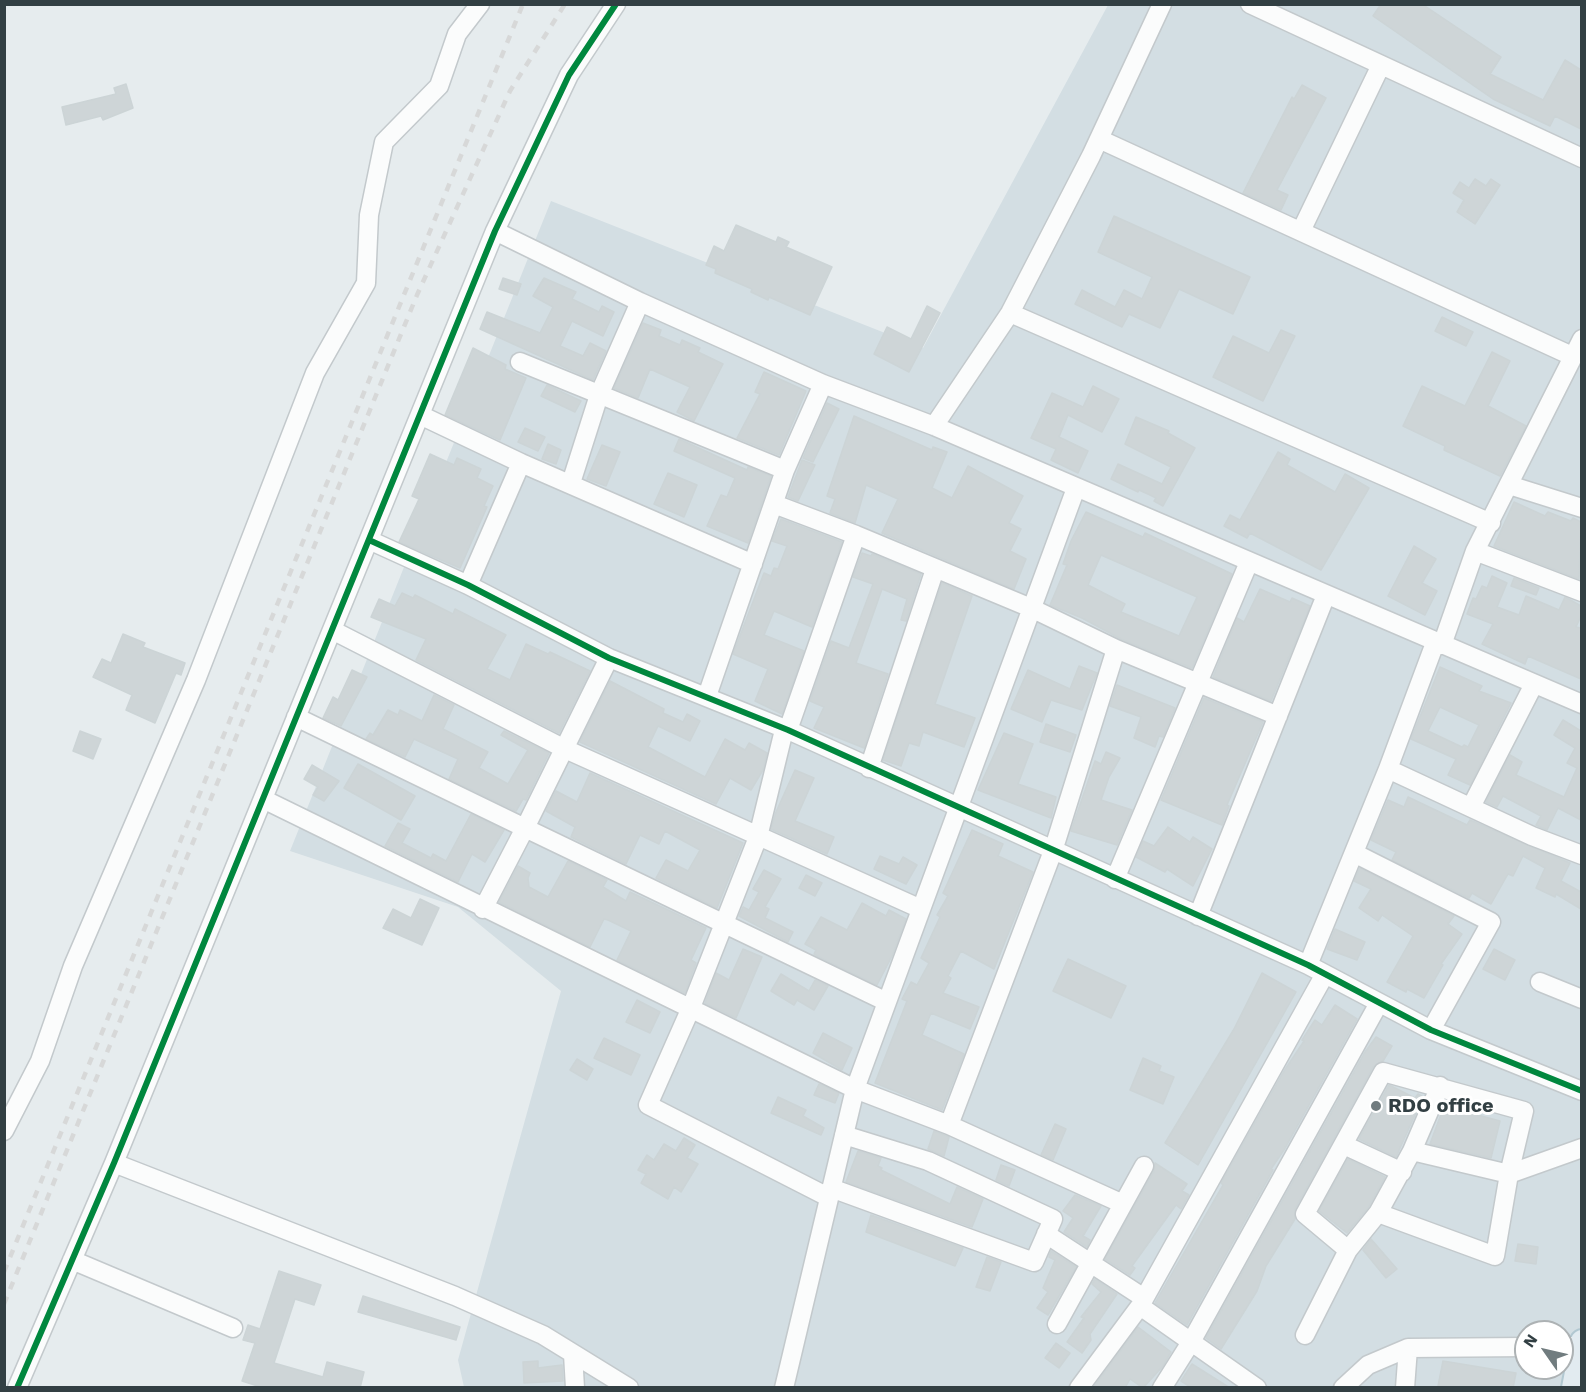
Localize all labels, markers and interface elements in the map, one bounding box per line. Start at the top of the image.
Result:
place label: RDO office [1388,1094,1494,1118]
marker: RDO office [1369,1099,1383,1113]
north arrow [1514,1320,1574,1380]
text: N [1519,1331,1542,1351]

